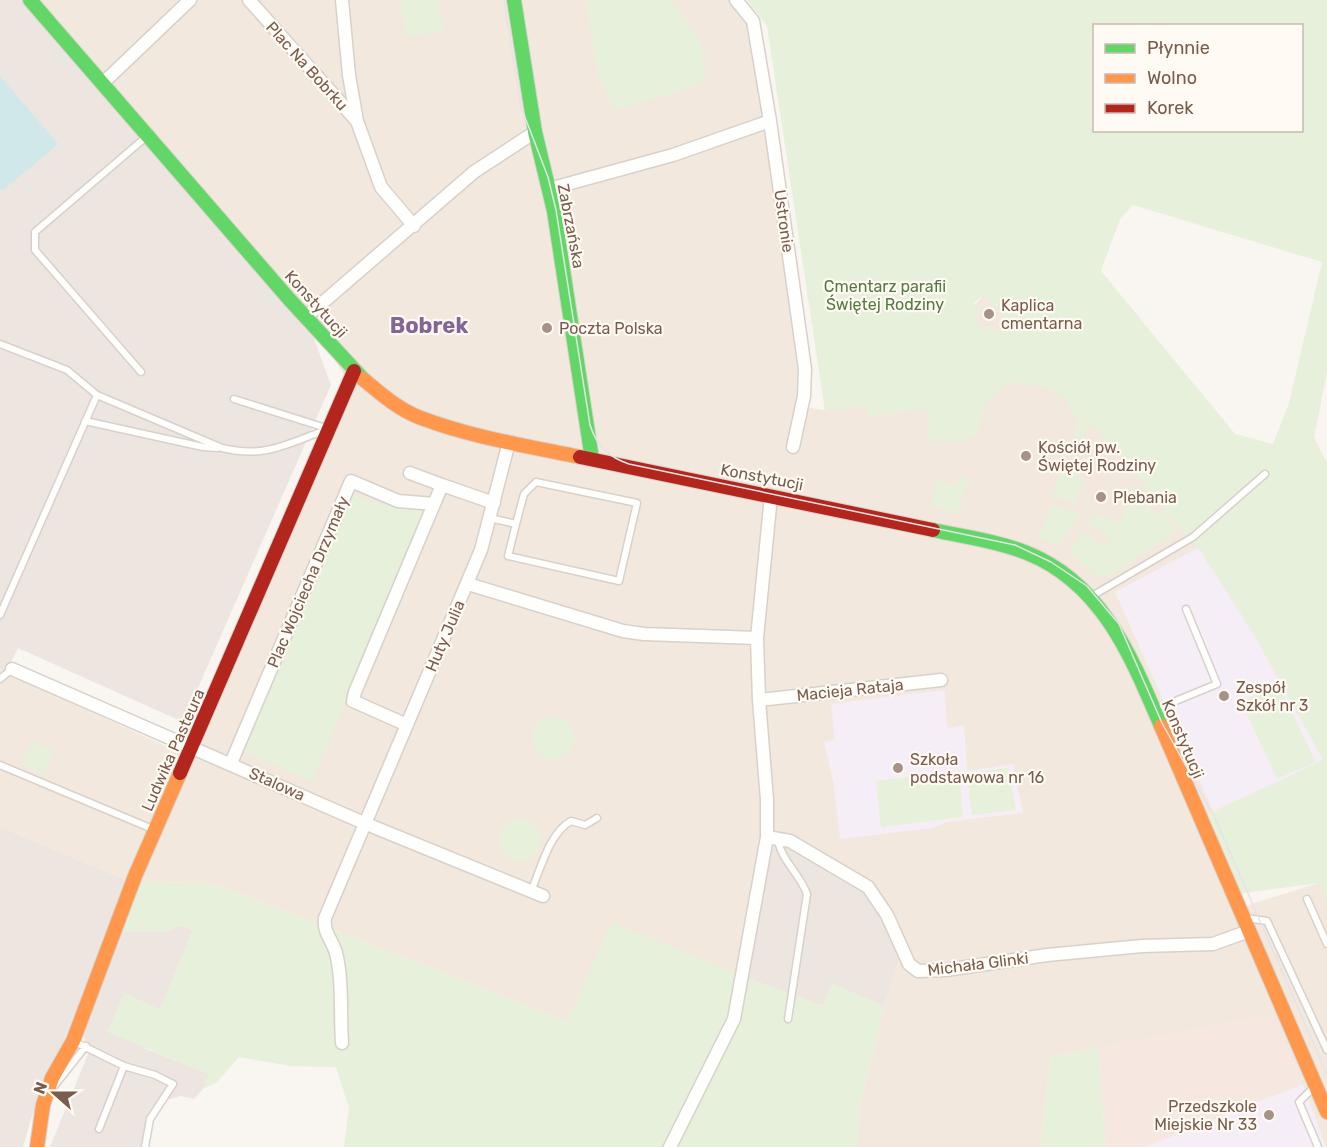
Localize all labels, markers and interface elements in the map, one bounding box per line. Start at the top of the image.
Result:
street label: Plac Na Bobrku [262,18,352,114]
legend [1093,24,1303,132]
text: Płynnie [1147,37,1210,59]
text: Wolno [1147,67,1197,89]
text: Korek [1147,97,1194,119]
street label: Zabrzańska [553,182,589,270]
street label: Ustronie [770,188,798,254]
street label: Konstytucji [281,266,351,342]
park label: Cmentarz parafii Świętej Rodziny [824,277,946,315]
place label: Kaplica cmentarna [1001,296,1082,333]
marker: Kaplica cmentarna [982,307,996,321]
district label: Bobrek [390,312,468,339]
place label: Poczta Polska [559,319,663,338]
marker: Poczta Polska [540,321,554,335]
place label: Kościół pw. Świętej Rodziny [1038,438,1156,476]
marker: Kościół pw. Świętej Rodziny [1019,449,1033,463]
street label: Konstytucji [719,460,805,494]
place label: Plebania [1113,488,1177,507]
marker: Plebania [1094,490,1108,504]
street label: Plac Wojciecha Drzymały [263,493,353,671]
street label: Huty Julia [421,597,469,675]
street label: Macieja Rataja [796,675,904,705]
place label: Zespół Szkół nr 3 [1236,678,1308,715]
street label: Ludwika Pasteura [137,686,209,814]
marker: Zespół Szkół nr 3 [1217,689,1231,703]
street label: Konstytucji [1158,697,1208,781]
place label: Szkoła podstawowa nr 16 [910,750,1045,787]
marker: Szkoła podstawowa nr 16 [891,761,905,775]
street label: Stalowa [246,763,308,805]
street label: Michała Glinki [926,948,1030,980]
north arrow [24,1063,84,1123]
text: N [30,1079,51,1097]
place label: Przedszkole Miejskie Nr 33 [1154,1097,1257,1134]
marker: Przedszkole Miejskie Nr 33 [1262,1108,1276,1122]

